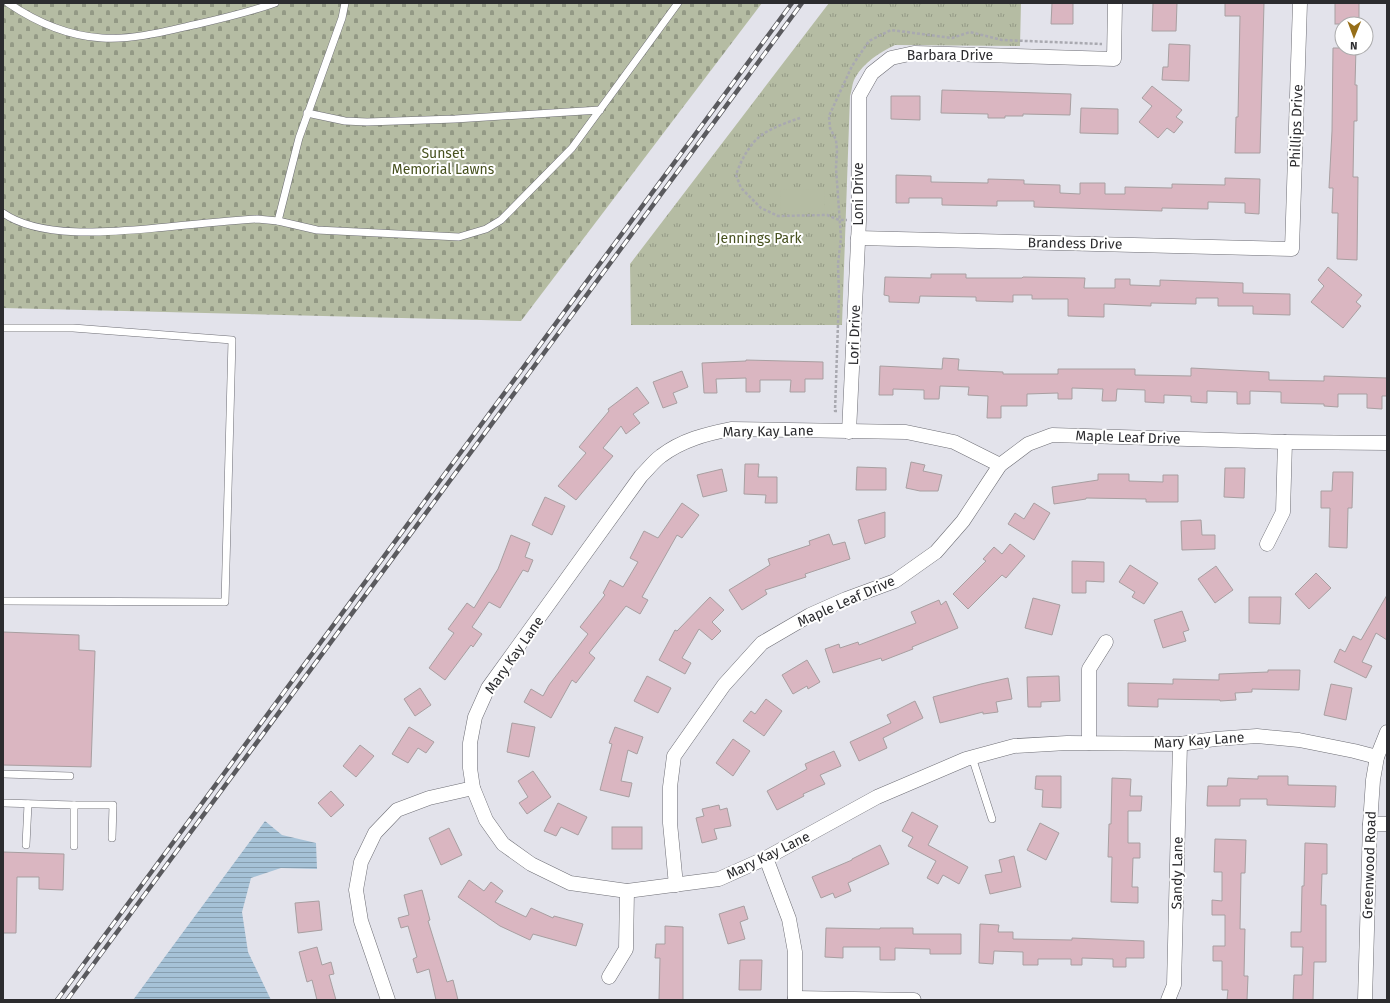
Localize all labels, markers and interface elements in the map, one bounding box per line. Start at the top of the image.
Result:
north arrow [1334,16,1374,56]
text: N [1350,39,1358,52]
street label: Barbara Drive [907,47,993,64]
street label: Phillips Drive [1287,84,1306,168]
park label: Sunset Memorial Lawns [392,145,495,178]
street label: Loni Drive [850,162,867,226]
park label: Jennings Park [716,230,803,247]
street label: Brandess Drive [1027,234,1122,253]
street label: Lori Drive [845,304,864,366]
street label: Mary Kay Lane [722,422,814,441]
street label: Maple Leaf Drive [1075,427,1181,448]
street label: Maple Leaf Drive [795,572,898,631]
street label: Mary Kay Lane [481,613,547,697]
street label: Mary Kay Lane [1153,729,1245,752]
street label: Greenwood Road [1359,811,1380,919]
street label: Mary Kay Lane [724,828,813,883]
street label: Sandy Lane [1168,837,1187,910]

